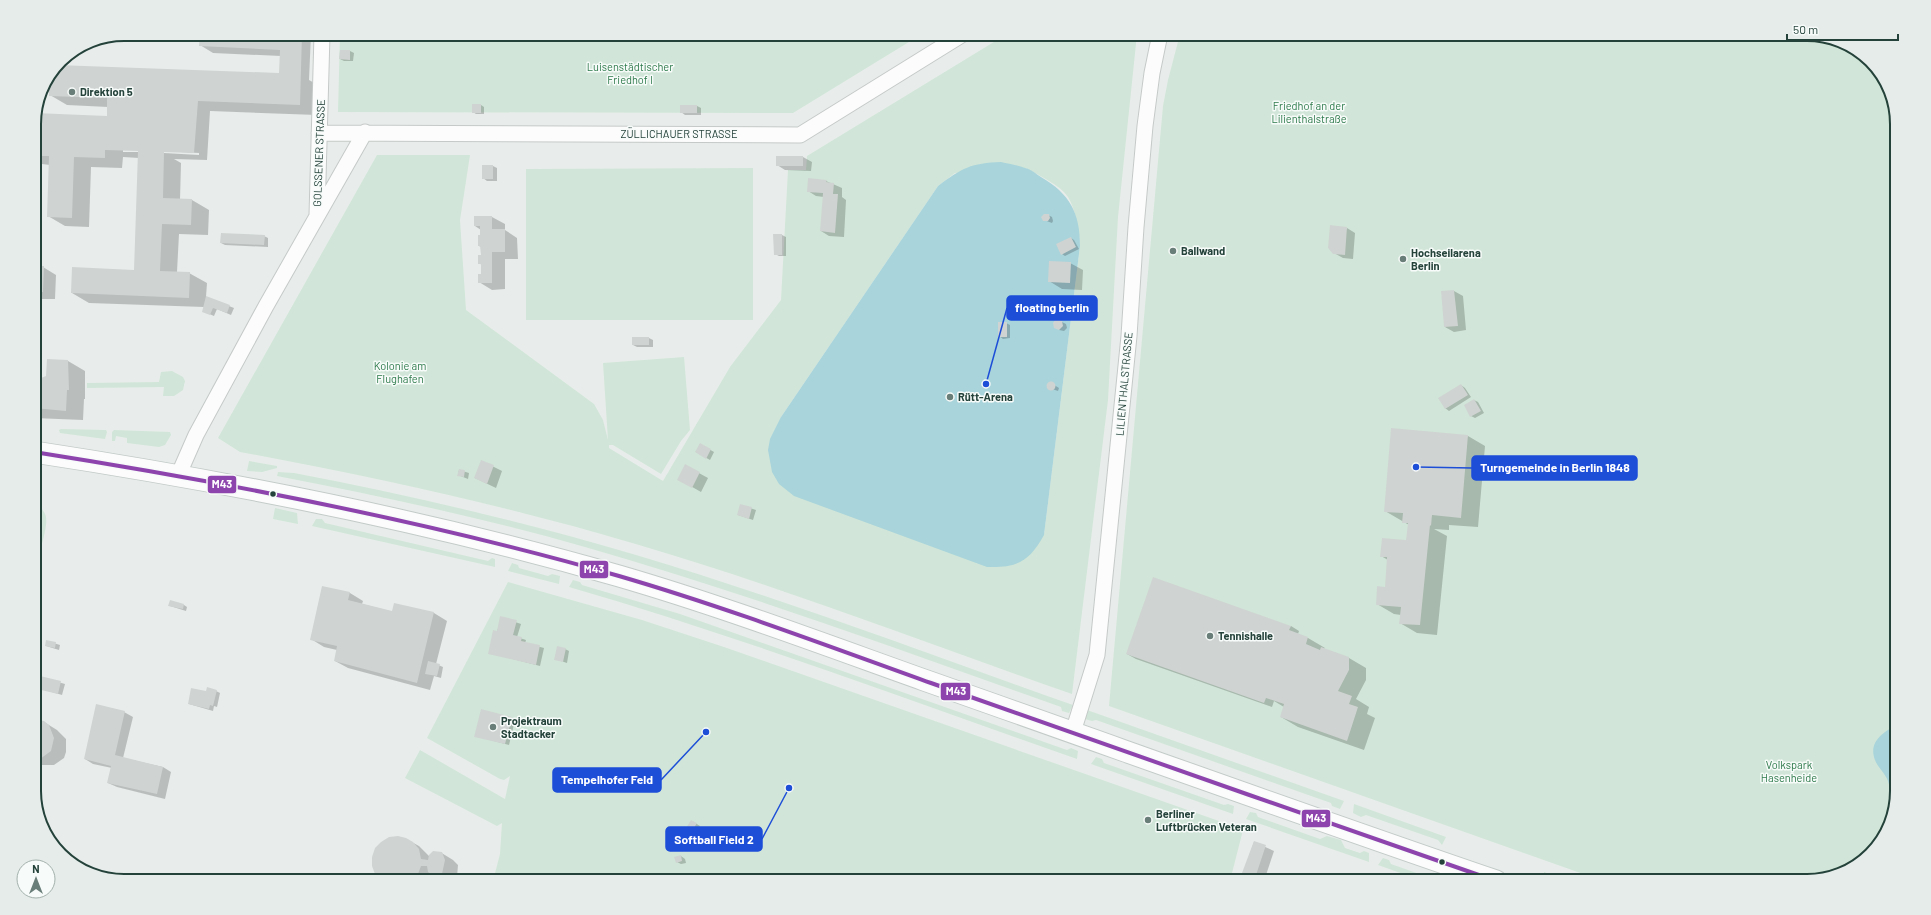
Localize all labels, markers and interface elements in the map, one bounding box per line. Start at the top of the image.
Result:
scale bar [1787,16,1898,42]
text: 50 m [1793,22,1818,36]
park label: Luisenstädtischer Friedhof I [587,60,673,86]
place label: Direktion 5 [80,85,133,98]
marker: Direktion 5 [67,87,77,97]
street label: GOLSSENER STRASSE [310,99,327,207]
park label: Friedhof an der Lilienthalstraße [1271,99,1347,125]
street label: ZÜLLICHAUER STRASSE [620,126,738,140]
place label: Ballwand [1181,244,1225,257]
marker: Ballwand [1168,246,1178,256]
place label: Hochseilarena Berlin [1411,246,1481,272]
marker: Hochseilarena Berlin [1398,254,1408,264]
callout: floating berlin [1007,296,1097,320]
text: floating berlin [1015,300,1089,314]
street label: LILIENTHALSTRASSE [1112,331,1135,436]
park label: Kolonie am Flughafen [374,359,426,385]
place label: Rütt-Arena [958,390,1013,403]
marker: Rütt-Arena [945,392,955,402]
callout: Turngemeinde in Berlin 1848 [1472,456,1637,480]
text: Turngemeinde in Berlin 1848 [1480,460,1630,474]
line badge: M43 [207,475,237,494]
text: M43 [212,477,232,490]
unlabelled marker [268,489,278,499]
line badge: M43 [579,560,609,579]
text: M43 [584,562,604,575]
place label: Tennishalle [1218,629,1273,642]
marker: Tennishalle [1205,631,1215,641]
line badge: M43 [940,682,971,701]
text: M43 [946,684,966,697]
place label: Projektraum Stadtacker [501,714,562,740]
marker: Projektraum Stadtacker [488,722,498,732]
park label: Volkspark Hasenheide [1761,758,1817,784]
callout: Tempelhofer Feld [553,768,661,792]
text: Tempelhofer Feld [561,772,653,786]
place label: Berliner Luftbrücken Veteran [1156,807,1257,833]
line badge: M43 [1301,809,1331,828]
text: M43 [1306,811,1326,824]
marker: Berliner Luftbrücken Veteran [1143,815,1153,825]
callout: Softball Field 2 [666,827,762,851]
text: Softball Field 2 [674,832,754,846]
unlabelled marker [1437,857,1447,867]
north arrow [16,859,56,899]
text: N [32,862,40,875]

